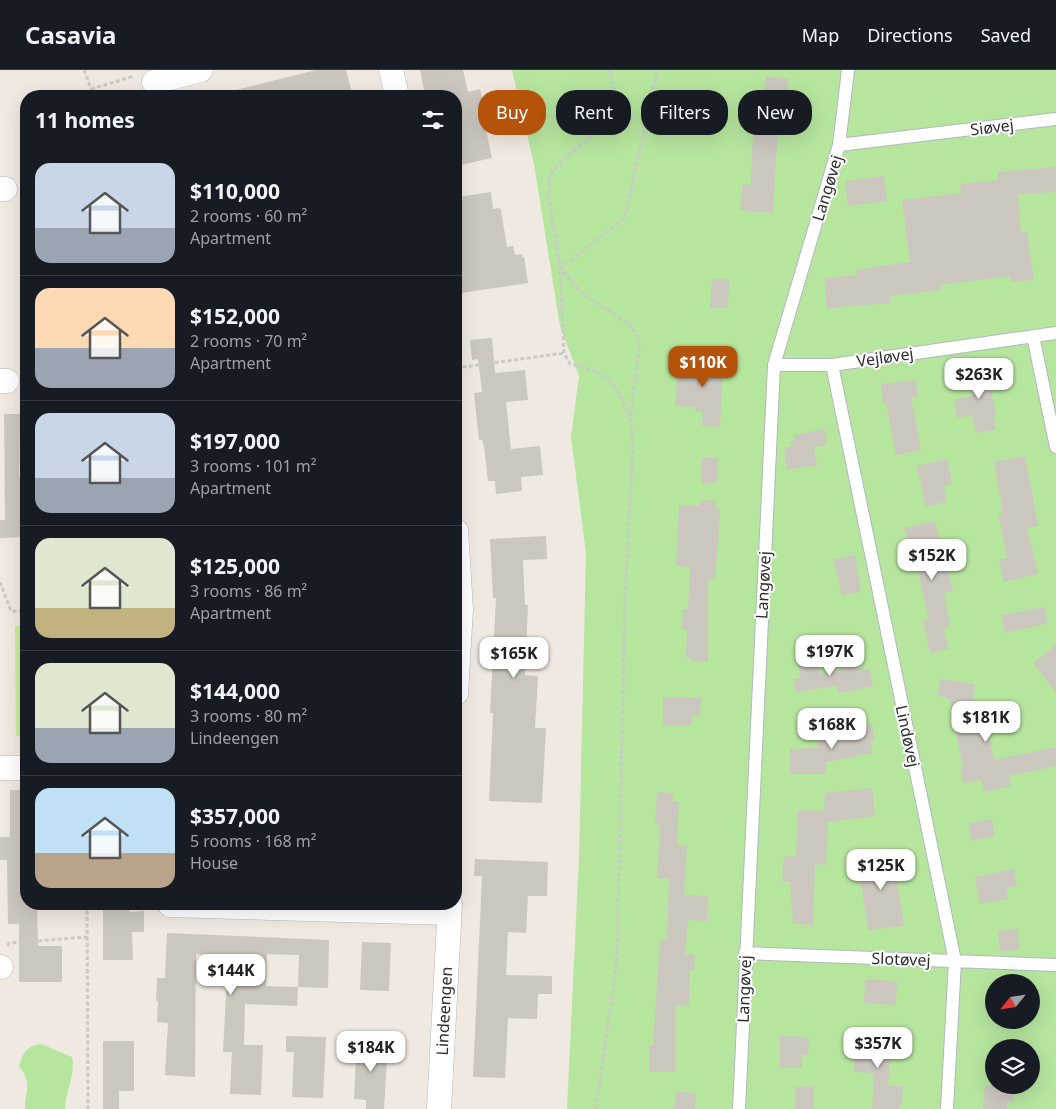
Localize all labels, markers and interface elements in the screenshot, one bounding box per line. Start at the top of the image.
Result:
text: Casavia [25,18,116,51]
text: Map [802,23,839,47]
text: Directions [867,23,953,47]
text: Saved [981,23,1031,47]
chip: Buy [478,90,546,135]
chip: Rent [556,90,631,135]
chip: Filters [641,90,728,135]
chip: New [738,90,812,135]
text: 11 homes [35,106,135,134]
icon: filters [419,106,447,134]
street label: Siøvej [969,113,1015,141]
street label: Langøvej [807,152,847,224]
text: $110,000 [190,177,280,205]
icon: home [75,183,135,243]
text: 2 rooms · 60 m² [190,205,307,227]
text: Apartment [190,227,271,249]
text: $152,000 [190,302,280,330]
icon: home [75,308,135,368]
text: 2 rooms · 70 m² [190,330,307,352]
street label: Vejløvej [855,342,915,372]
pin: $110K [668,346,738,388]
text: $110K [679,351,727,373]
text: Apartment [190,352,271,374]
pin: $263K [944,358,1014,400]
text: $263K [955,363,1003,385]
text: $197,000 [190,427,280,455]
icon: home [75,433,135,493]
text: 3 rooms · 101 m² [190,455,316,477]
text: Apartment [190,477,271,499]
pin: $152K [897,538,967,581]
text: $152K [908,544,956,566]
street label: Langøvej [750,551,776,619]
text: $125,000 [190,552,280,580]
icon: home [75,558,135,618]
text: 3 rooms · 86 m² [190,580,307,602]
text: Apartment [190,602,271,624]
pin: $197K [795,634,865,677]
pin: $165K [479,636,549,679]
text: $197K [806,640,854,662]
text: $165K [490,642,538,664]
text: $144,000 [190,677,280,705]
icon: home [75,683,135,743]
pin: $181K [951,700,1021,743]
street label: Lindøvej [891,703,925,769]
text: 3 rooms · 80 m² [190,705,307,727]
text: $181K [962,706,1010,728]
pin: $168K [797,708,867,750]
text: $168K [808,713,856,735]
text: Lindeengen [190,727,279,749]
text: $357,000 [190,802,280,830]
icon: home [75,808,135,868]
text: 5 rooms · 168 m² [190,830,316,852]
pin: $125K [846,848,916,891]
text: House [190,852,238,874]
text: $125K [857,854,905,876]
street label: Slotøvej [871,947,931,971]
pin: $144K [196,954,266,996]
street label: Langøvej [732,955,756,1023]
text: $144K [207,959,255,981]
street label: Lindeengen [431,966,457,1056]
north arrow [985,974,1040,1029]
map controls [985,974,1040,1094]
pin: $357K [843,1026,913,1069]
pin: $184K [336,1030,406,1073]
text: $357K [854,1032,902,1054]
text: $184K [347,1036,395,1058]
button: layers [985,1039,1040,1094]

